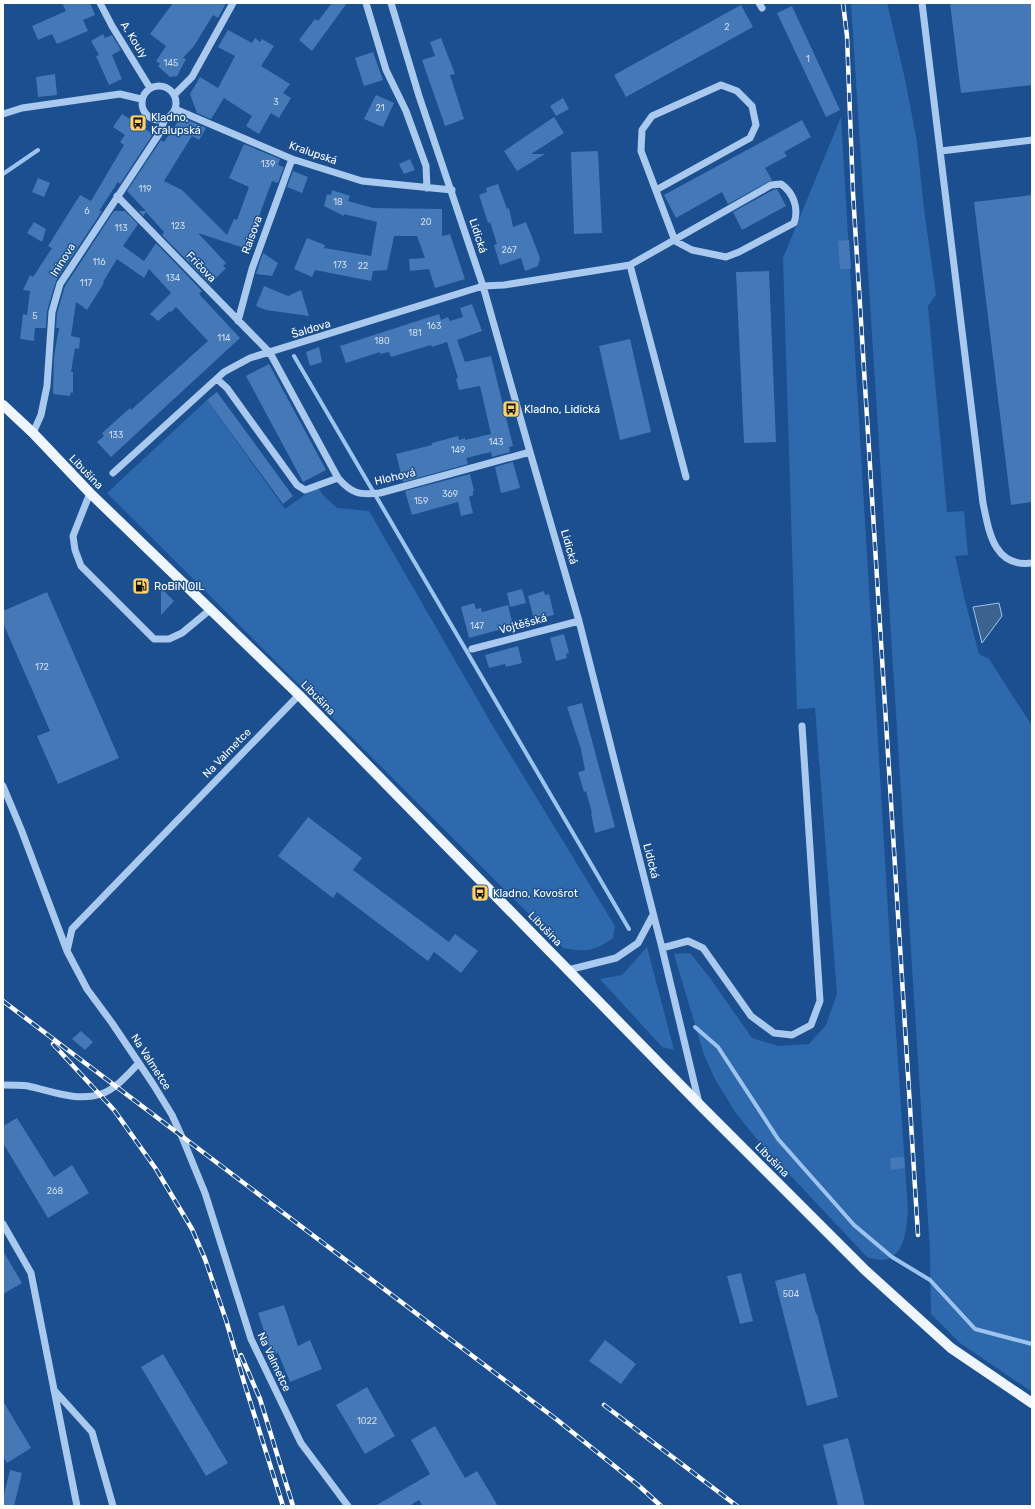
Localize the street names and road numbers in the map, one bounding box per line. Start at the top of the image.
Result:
street label: A. Kouly [118,19,150,61]
street label: Kralupská [287,139,339,167]
street label: Raisova [239,214,265,256]
street label: Lidická [466,217,490,255]
street label: Ininova [48,241,78,279]
street label: Fričova [183,249,219,285]
street label: Šaldova [290,317,332,341]
street label: Libušina [66,452,106,492]
street label: Hlohová [373,466,417,488]
street label: Lidická [558,528,580,566]
street label: Vojtěšská [498,611,548,637]
street label: Libušina [298,678,338,718]
street label: Na Valmetce [200,726,254,780]
street label: Lidická [640,842,662,880]
street label: Libušina [525,909,565,949]
street label: Na Valmetce [128,1032,174,1092]
street label: Libušina [752,1140,792,1180]
street label: Na Valmetce [255,1330,293,1394]

